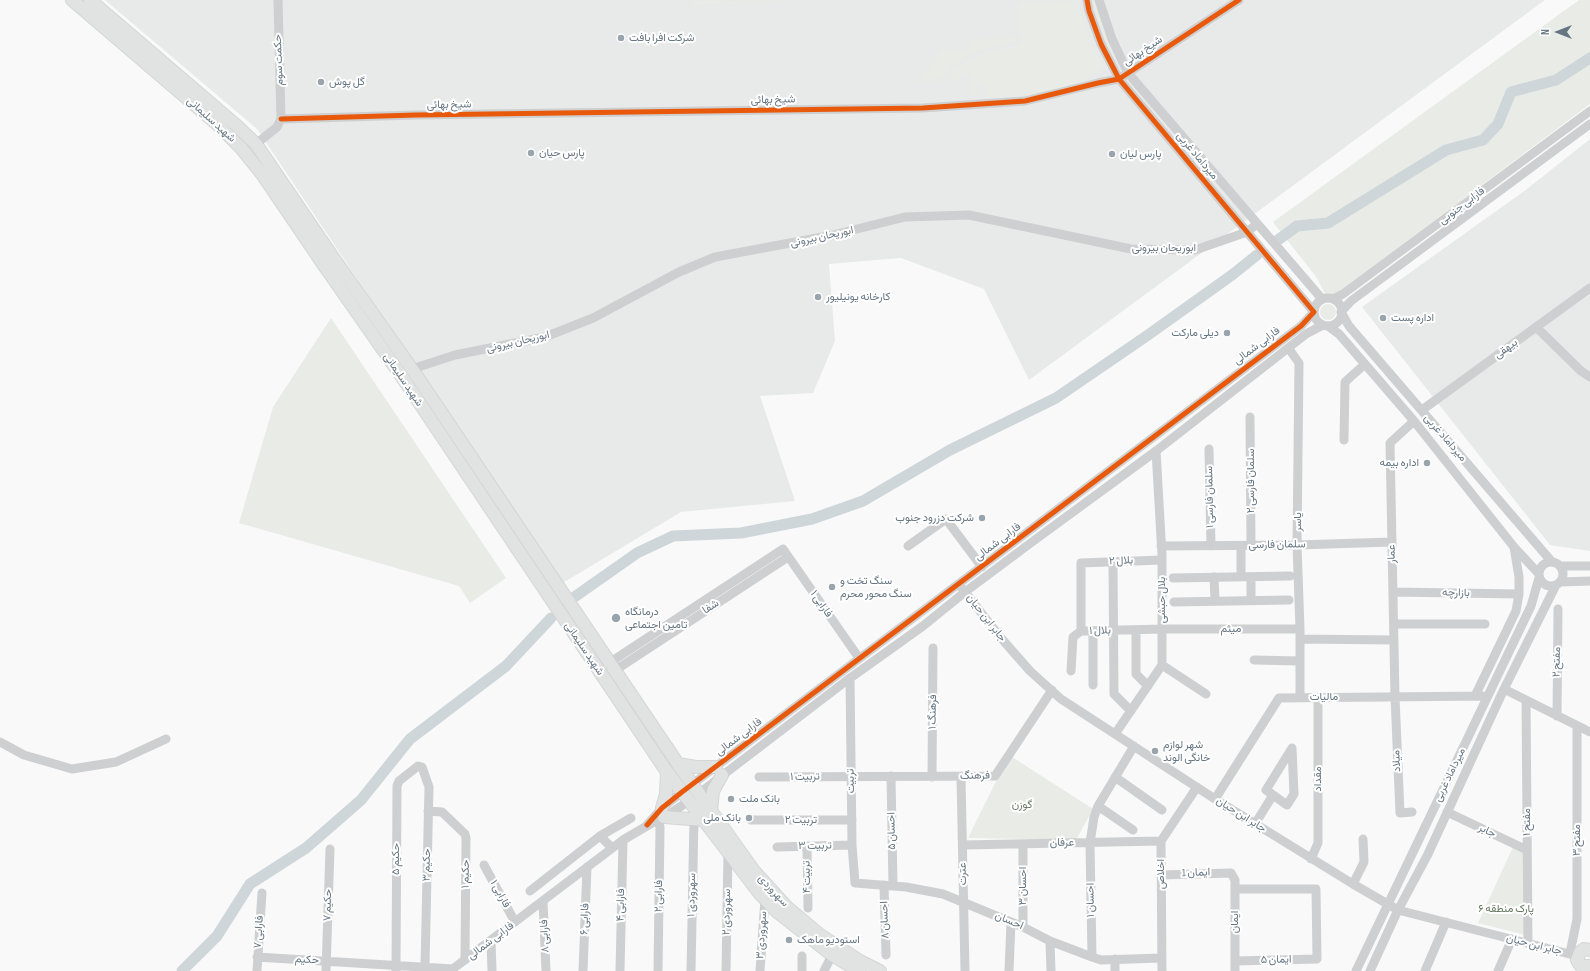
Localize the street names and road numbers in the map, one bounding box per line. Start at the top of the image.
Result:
street label: شیخ بهائی [1121,33,1165,69]
street label: حکمت سوم [272,34,286,86]
street label: شیخ بهائی [751,93,795,107]
street label: شهید سلیمانی [184,95,238,145]
street label: شیخ بهائی [427,98,471,112]
street label: میرداماد غربی [1173,129,1221,183]
street label: فارابی جنوبی [1436,184,1488,228]
street label: ابوریحان بیرونی [789,224,855,250]
street label: ابوریحان بیرونی [1132,241,1196,255]
street label: فارابی شمالی [1231,324,1283,368]
street label: ابوریحان بیرونی [485,328,551,356]
street label: بیهقی [1492,336,1520,362]
street label: شهید سلیمانی [380,351,426,409]
street label: میرداماد غربی [1421,412,1469,464]
street label: سلمان فارسی ۲ [1244,449,1258,513]
street label: سلمان فارسی ۱ [1203,466,1217,528]
street label: یاسر [1291,512,1305,532]
street label: فارابی شمالی [972,520,1024,564]
street label: سلمان فارسی [1248,538,1306,552]
street label: عمار [1385,545,1399,563]
street label: بلال ۲ [1109,554,1133,568]
street label: بلال حبشی [1155,577,1169,623]
street label: بازارچه [1442,586,1470,600]
street label: فارابی ۱ [807,588,835,620]
street label: جابر ابن حیان [963,592,1009,644]
street label: شفا [700,597,722,617]
street label: شهید سلیمانی [561,620,607,678]
street label: میثم [1221,622,1241,636]
street label: بلال ۱ [1089,624,1111,638]
street label: مفتح ۲ [1550,647,1564,677]
street label: مالیات [1310,690,1338,704]
street label: فرهنگ ۱ [926,694,940,730]
street label: فارابی شمالی [713,715,765,759]
street label: میرداماد غربی [1431,746,1469,804]
street label: میلاد [1390,750,1404,772]
street label: مقداد [1311,766,1325,792]
street label: تربیت [844,768,858,794]
street label: فرهنگ [960,769,990,783]
street label: تربیت ۱ [790,770,820,784]
street label: جابر ابن حیان [1213,794,1269,836]
street label: مفتح ۱ [1520,808,1534,836]
street label: احسان ۵ [885,812,899,850]
street label: تربیت ۲ [785,813,817,827]
street label: جابر [1476,821,1498,841]
street label: مفتح ۳ [1570,824,1584,856]
street label: عرفان [1050,836,1074,850]
street label: تربیت ۳ [798,839,832,853]
street label: حکیم ۵ [389,843,403,875]
street label: حکیم ۳ [420,848,434,882]
street label: حکیم ۱ [459,859,473,889]
street label: اخلاص [1154,859,1168,889]
street label: تربیت ۴ [800,860,814,894]
street label: عترت [956,863,970,885]
street label: ایمان 1 [1182,866,1210,880]
street label: احسان ۳ [1016,867,1030,905]
street label: سهروردی [755,872,791,910]
street label: سهروردی ۱ [685,873,699,917]
street label: فارابی ۱ [487,878,513,910]
street label: فارابی ۲ [652,880,666,912]
street label: احسان ۱ [1084,883,1098,917]
street label: فارابی ۴ [614,888,628,922]
street label: حکیم ۷ [321,889,335,921]
street label: سهروردی ۲ [720,889,734,935]
street label: احسان ۸ [878,901,892,939]
street label: فارابی ۶ [578,903,592,935]
street label: احسان [993,909,1025,933]
street label: سهروردی ۳ [754,911,770,959]
street label: ایمان [1228,911,1242,933]
street label: فارابی ۷ [251,915,267,949]
street label: فارابی شمالی [465,919,517,963]
street label: فارابی ۸ [538,919,552,953]
street label: جابر ابن حیان [1505,932,1563,958]
street label: حکیم [295,953,319,967]
street label: ایمان ۵ [1260,953,1292,967]

